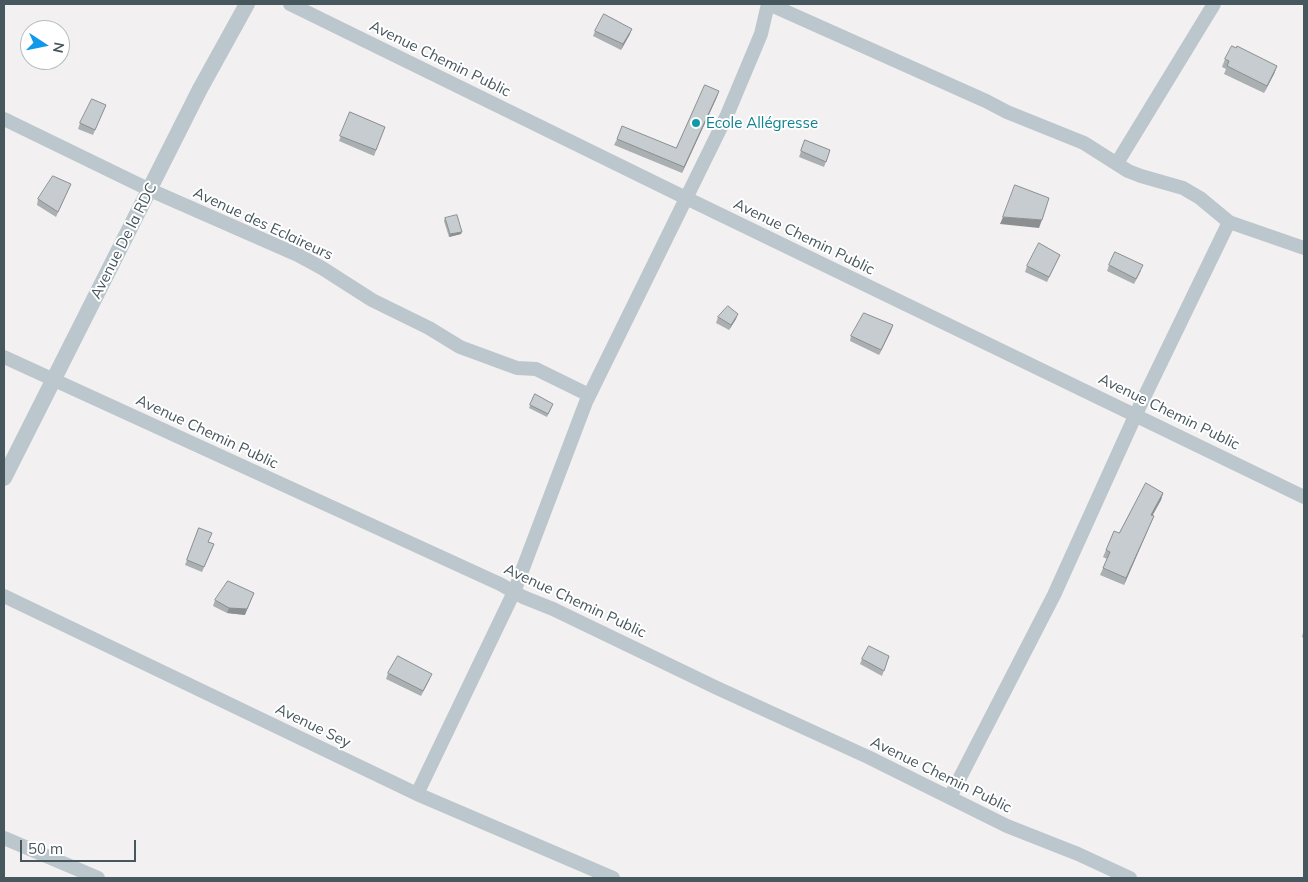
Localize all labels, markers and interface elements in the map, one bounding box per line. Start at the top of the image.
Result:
street label: Avenue Chemin Public [367,17,513,101]
north arrow [20,20,70,70]
text: N [49,41,69,55]
place label: Ecole Allégresse [706,114,818,132]
marker: Ecole Allégresse [690,117,702,129]
street label: Avenue De la RDC [87,180,161,302]
street label: Avenue des Eclaireurs [190,184,336,264]
street label: Avenue Chemin Public [731,195,877,279]
street label: Avenue Chemin Public [1096,370,1242,454]
street label: Avenue Chemin Public [133,391,281,473]
street label: Avenue Chemin Public [501,560,649,642]
street label: Avenue Sey [272,700,354,752]
street label: Avenue Chemin Public [868,733,1014,817]
scale bar [22,830,139,862]
text: 50 m [28,839,63,858]

